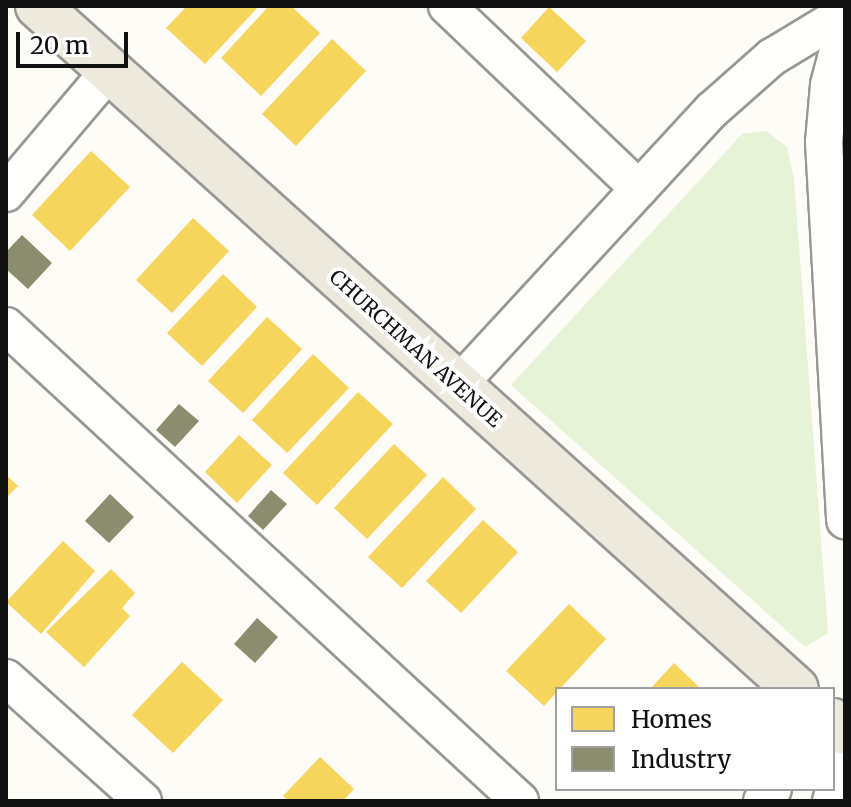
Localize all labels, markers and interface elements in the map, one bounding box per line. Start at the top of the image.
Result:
scale bar [20,16,132,66]
text: 20 m [30,30,89,61]
street label: CHURCHMAN AVENUE [325,264,507,432]
legend [555,687,835,791]
text: Homes [631,704,712,735]
text: Industry [631,744,731,775]

